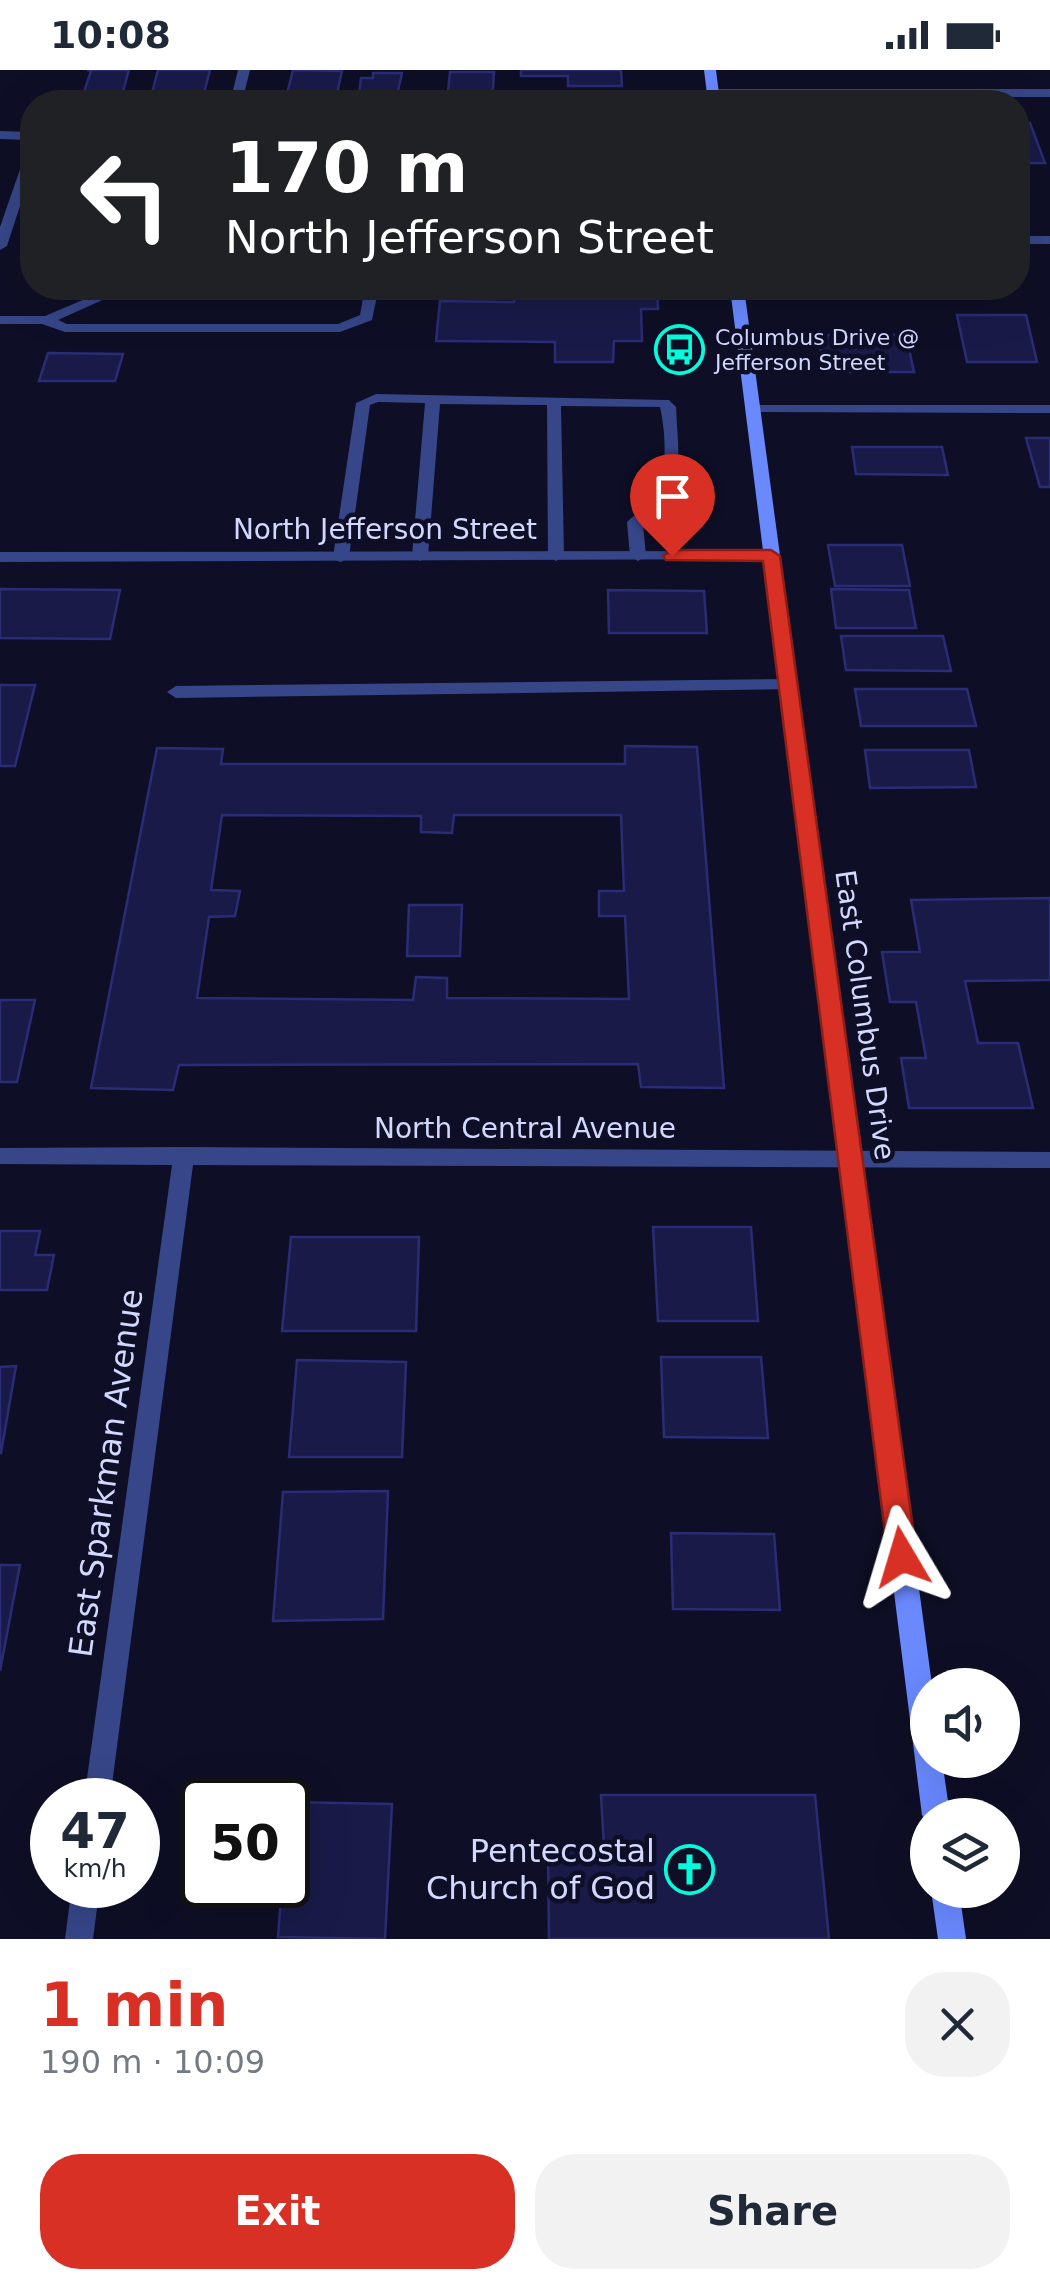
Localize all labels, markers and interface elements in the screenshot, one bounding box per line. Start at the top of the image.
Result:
text: 10:08 [50,13,171,57]
text: 170 m [225,127,468,209]
icon: left [60,130,190,260]
text: North Jefferson Street [225,211,714,264]
bus stop icon: Columbus Drive @ Jefferson Street [654,324,706,376]
place label: Columbus Drive @ Jefferson Street [713,325,919,375]
pin [630,454,715,557]
icon: arrive [645,469,700,524]
street label: North Jefferson Street [233,513,537,546]
street label: East Columbus Drive [828,868,902,1162]
street label: North Central Avenue [374,1112,676,1145]
street label: East Sparkman Avenue [61,1287,151,1659]
position arrow [850,1505,954,1609]
map controls [910,1668,1020,1908]
button: sound [910,1668,1020,1778]
speed limit sign: 50 [180,1778,310,1908]
button: layers [910,1798,1020,1908]
text: 47 [60,1802,130,1860]
place label: Pentecostal Church of God [426,1832,655,1907]
church icon: Pentecostal Church of God [664,1843,716,1895]
text: km/h [63,1854,127,1883]
text: 1 min [40,1970,228,2040]
button: close [905,1972,1010,2077]
text: 190 m · 10:09 [40,2043,265,2081]
button: Exit [40,2154,515,2269]
button: Share [535,2154,1010,2269]

